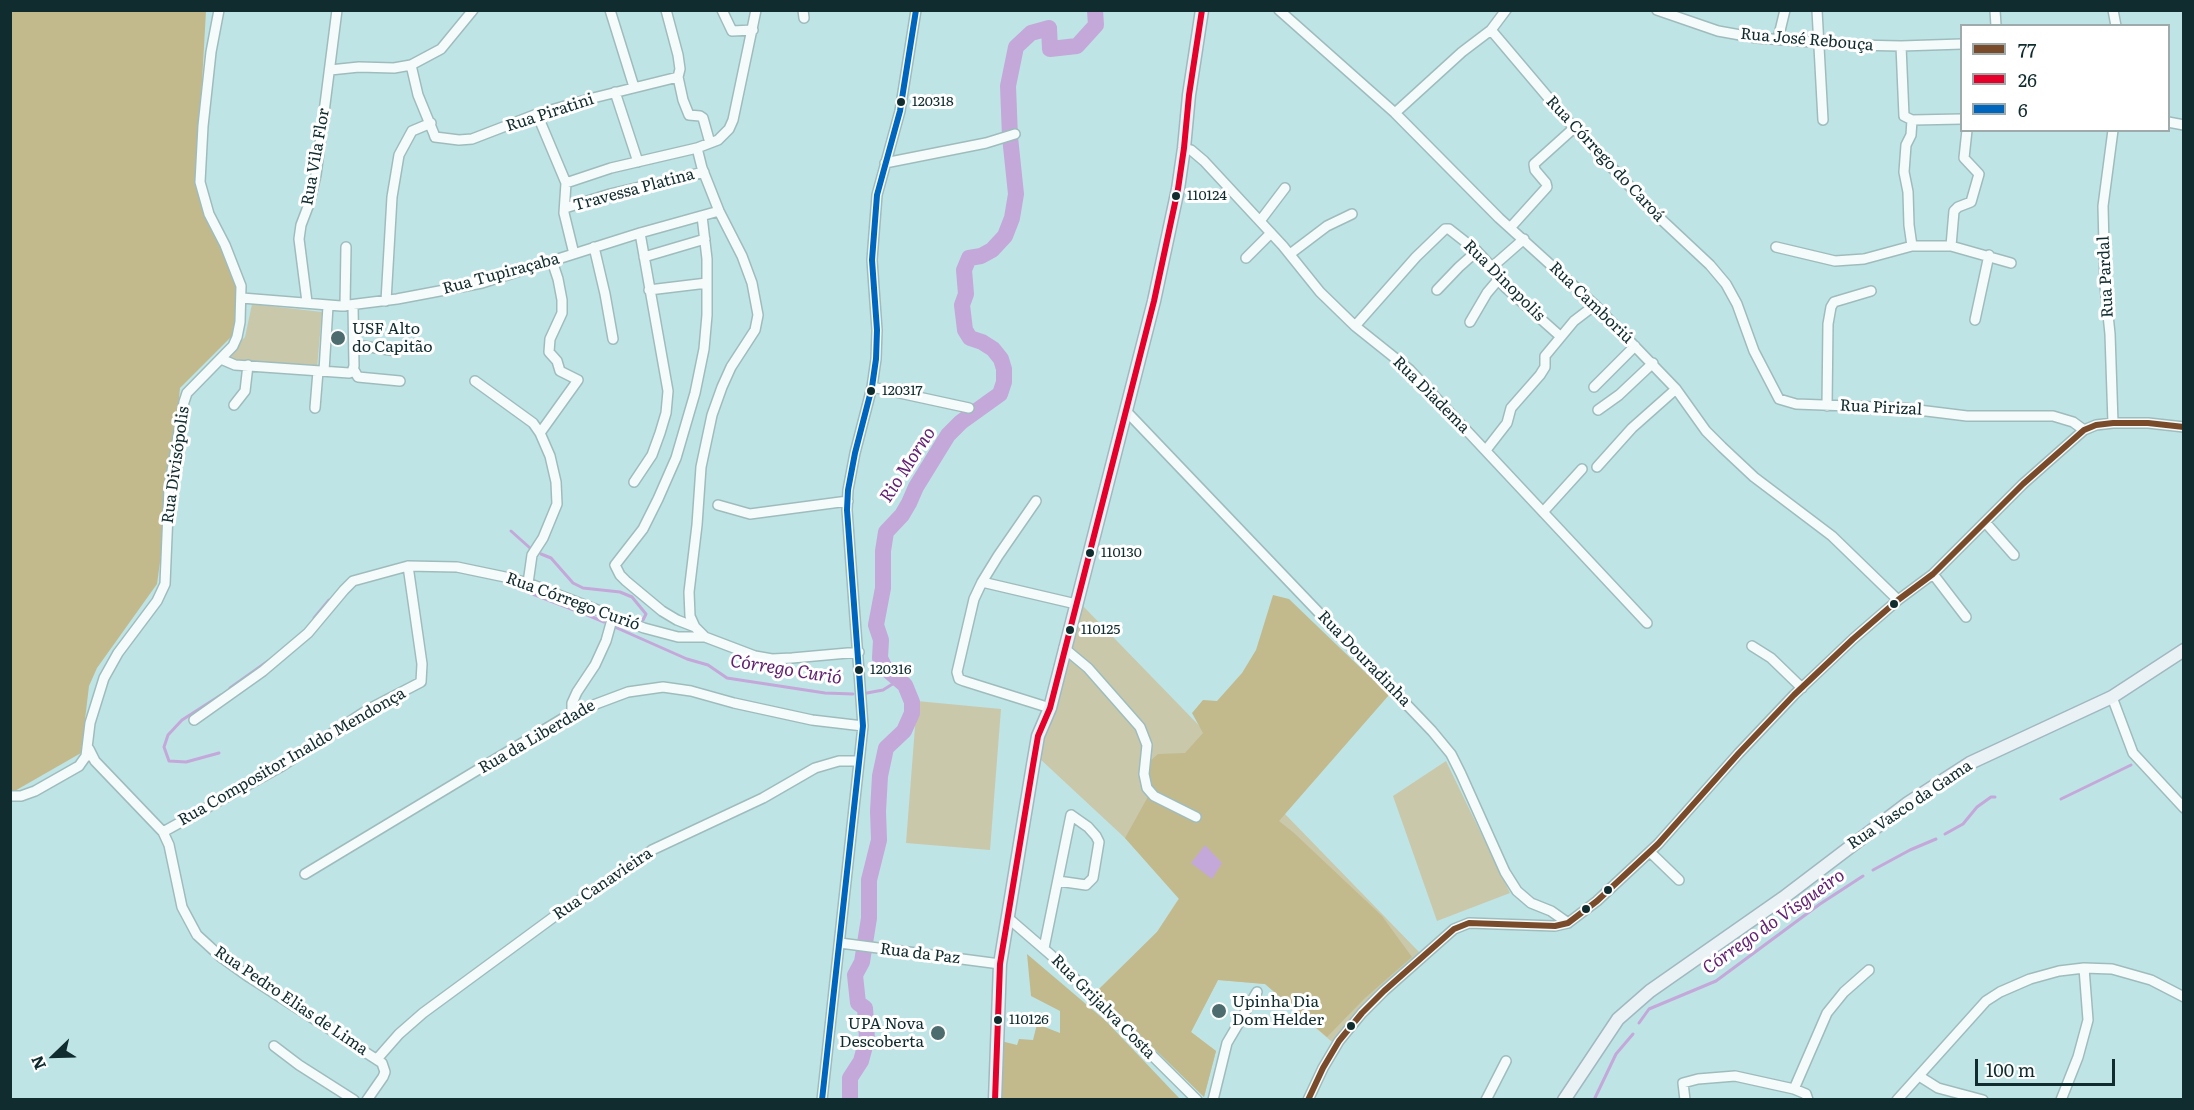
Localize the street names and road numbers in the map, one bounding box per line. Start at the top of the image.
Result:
street label: Rua José Rebouça [1740,25,1874,55]
street label: Rua Piratini [504,90,596,136]
street label: Rua Córrego do Caroá [1542,92,1668,226]
street label: Rua Vila Flor [298,107,334,207]
street label: Travessa Platina [571,165,697,215]
street label: Rua Pardal [2094,235,2118,319]
street label: Rua Dinopolis [1459,236,1549,326]
street label: Rua Tupiraçaba [440,249,562,299]
street label: Rua Camboriú [1545,258,1637,348]
street label: Rua Diadema [1389,353,1473,437]
street label: Rua Pirizal [1839,396,1923,420]
street label: Rua Divisópolis [158,405,194,525]
street label: Rua Córrego Curió [503,569,643,635]
street label: Rua Douradinha [1313,607,1415,711]
street label: Rua Compositor Inaldo Mendonça [175,684,409,830]
street label: Rua da Liberdade [475,696,599,778]
street label: Rua Vasco da Gama [1844,756,1976,854]
street label: Rua Canavieira [550,844,656,924]
street label: Rua da Paz [879,940,961,968]
street label: Rua Pedro Elias de Lima [211,942,371,1060]
street label: Rua Grijalva Costa [1047,951,1159,1063]

